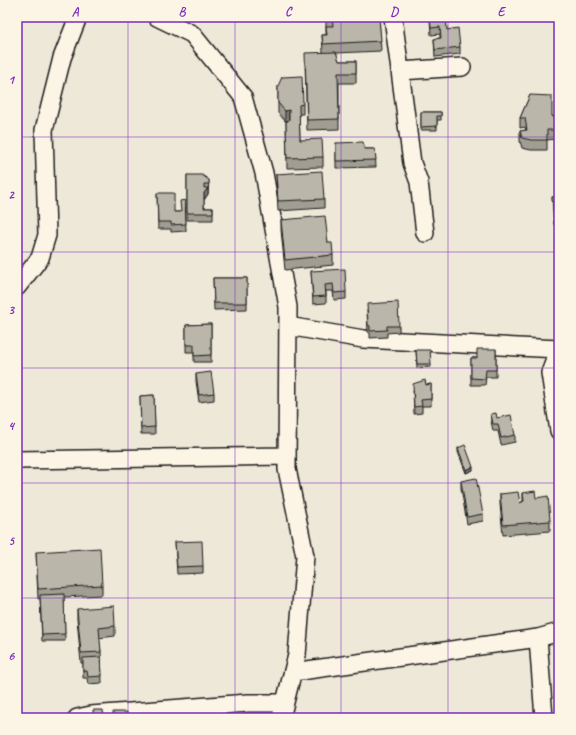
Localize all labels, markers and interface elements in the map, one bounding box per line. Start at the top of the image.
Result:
text: A [72,4,80,20]
text: B [179,4,187,20]
text: C [285,4,293,20]
text: D [390,4,399,20]
text: E [498,4,507,20]
text: 1 [8,72,16,88]
text: 2 [8,187,15,203]
text: 3 [8,302,15,318]
text: 4 [8,418,16,434]
text: 5 [8,533,15,549]
text: 6 [8,648,15,664]

